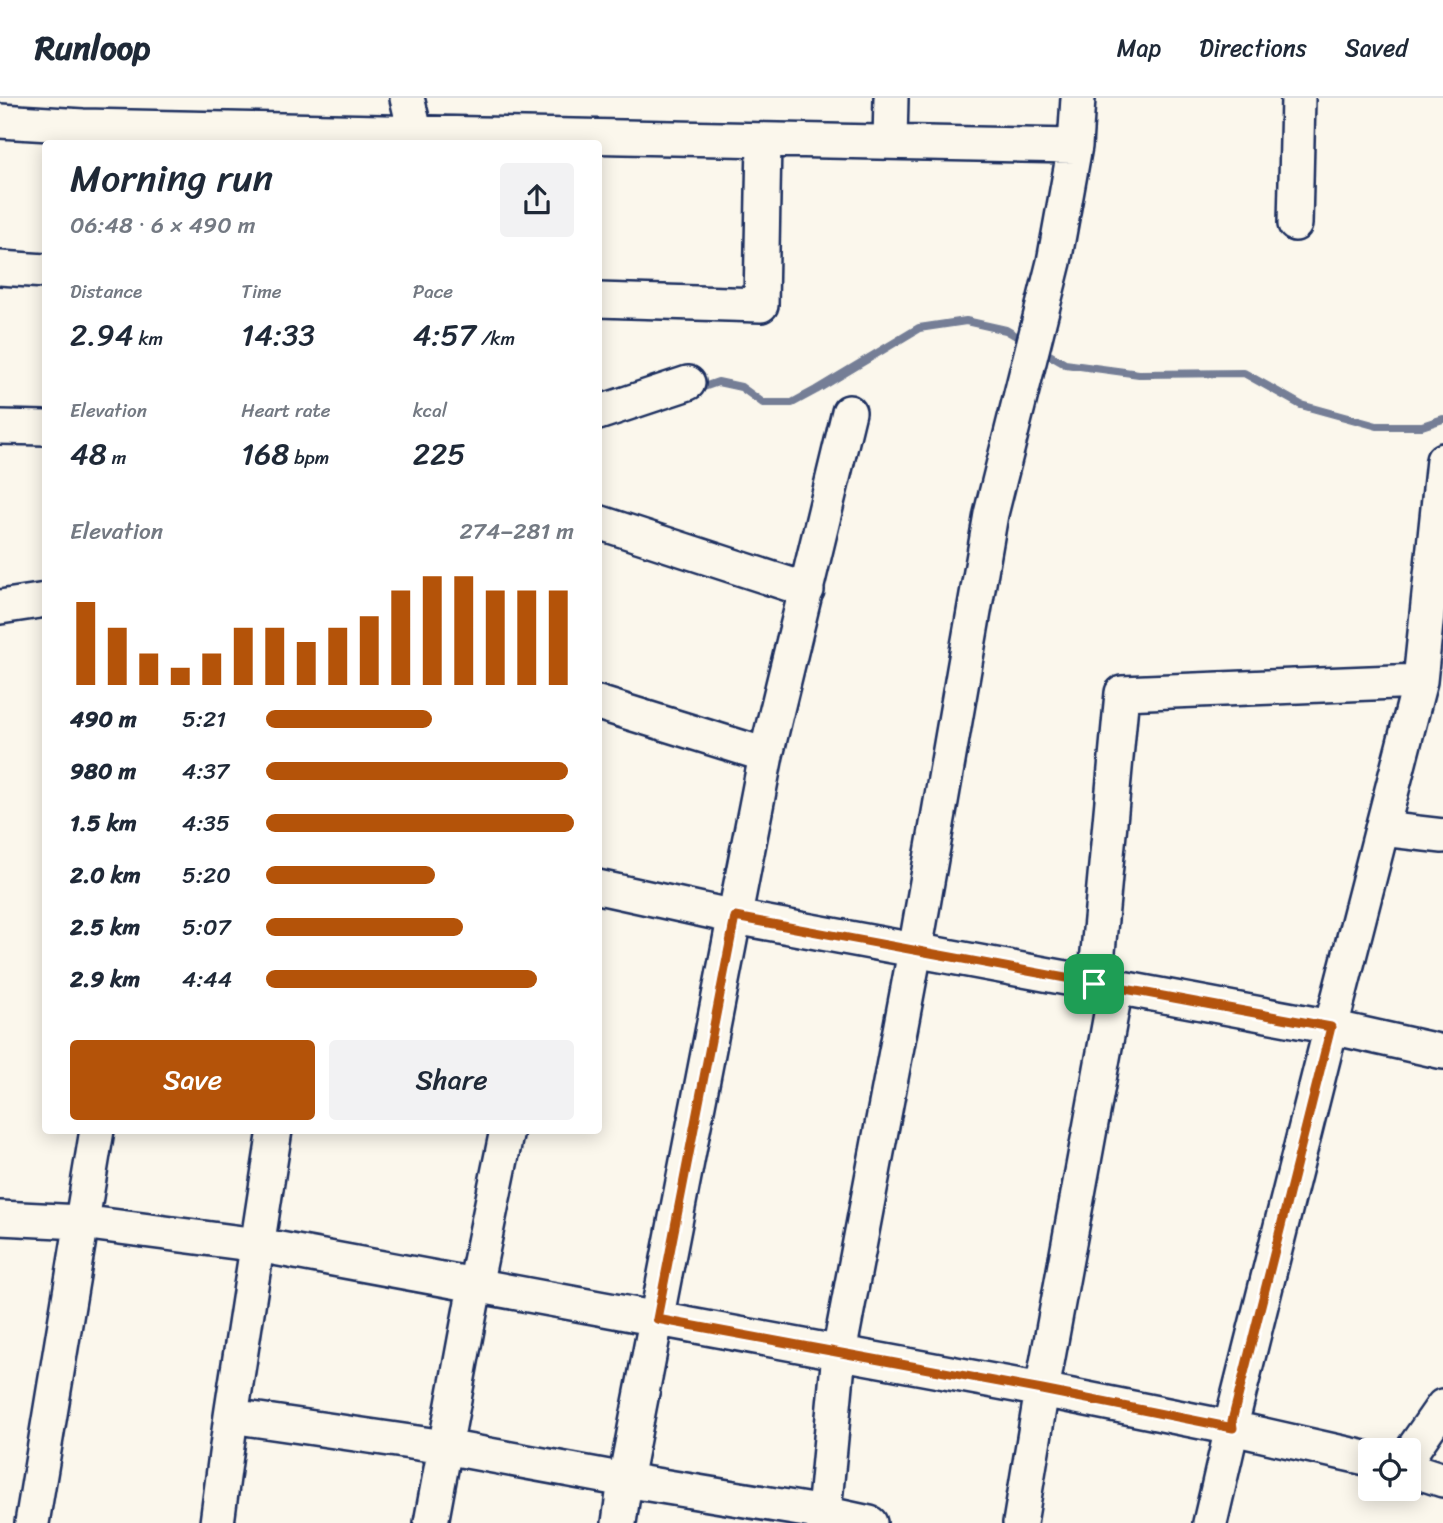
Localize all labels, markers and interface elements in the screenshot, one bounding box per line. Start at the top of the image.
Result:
text: Runloop [35,19,150,77]
text: Map [1117,27,1161,69]
text: Directions [1199,27,1307,69]
text: Saved [1345,27,1408,69]
text: Morning run [70,145,273,212]
button: share [500,163,574,237]
text: 06:48 · 6 × 490 m [70,205,255,246]
text: Distance [70,275,142,308]
text: Time [241,275,282,308]
text: Pace [413,275,453,308]
text: 2.94 [70,308,134,362]
text: 14:33 [241,308,315,362]
text: 4:57 [413,308,476,362]
text: km [134,322,163,355]
text: /km [476,322,515,355]
text: Elevation [70,394,147,427]
text: Heart rate [241,394,331,427]
text: kcal [413,394,447,427]
text: 48 [70,427,107,481]
text: 168 [241,427,289,481]
text: 225 [413,427,466,481]
text: m [107,441,126,474]
text: bpm [289,441,329,474]
text: Elevation [70,511,163,552]
text: 274–281 m [460,511,574,552]
text: 490 m [70,699,137,740]
text: 5:21 [182,699,226,740]
text: 980 m [70,751,136,792]
text: 4:37 [182,751,229,792]
text: 1.5 km [70,803,137,844]
text: 4:35 [182,803,230,844]
text: 2.0 km [70,855,141,896]
text: 5:20 [182,855,231,896]
text: 2.5 km [70,907,140,948]
text: 5:07 [182,907,231,948]
pin [1064,954,1124,1014]
text: 2.9 km [70,959,140,1000]
text: 4:44 [182,959,232,1000]
icon: arrive [1075,965,1113,1003]
button: Save [70,1040,315,1120]
button: Share [329,1040,574,1120]
map controls [1358,1438,1421,1501]
button: locate [1358,1438,1421,1501]

